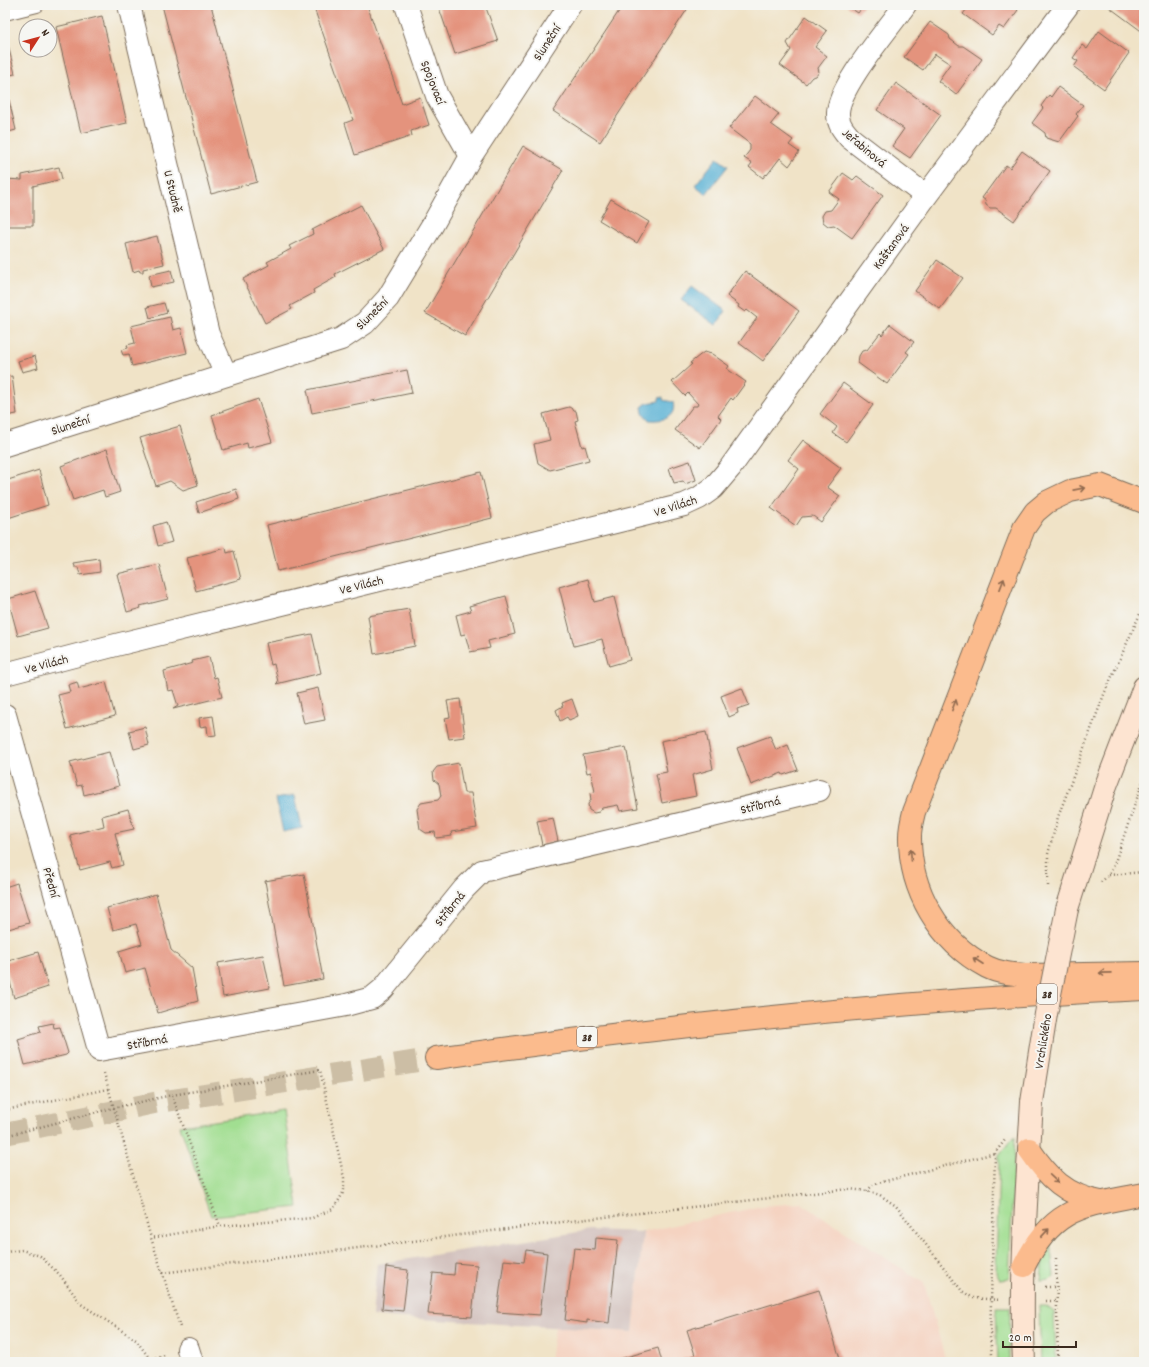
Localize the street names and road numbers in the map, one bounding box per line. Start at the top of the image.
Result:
street label: Sluneční [529,20,568,65]
street label: Spojovací [414,58,450,109]
street label: Jeřabinová [837,125,890,174]
street label: U Studně [157,168,186,215]
street label: Kaštanová [869,220,915,274]
street label: Sluneční [352,293,395,336]
street label: Sluneční [49,411,94,442]
street label: Ve Vilách [652,491,700,523]
street label: Ve Vilách [338,572,385,601]
street label: Ve Vilách [23,650,71,680]
street label: Stříbrná [739,792,783,821]
street label: Přední [36,865,63,902]
street label: Stříbrná [431,887,471,931]
road number: 38 [1037,984,1057,1004]
street label: Vrchlického [1031,1012,1058,1070]
road number: 38 [577,1027,597,1047]
street label: Stříbrná [126,1030,170,1056]

